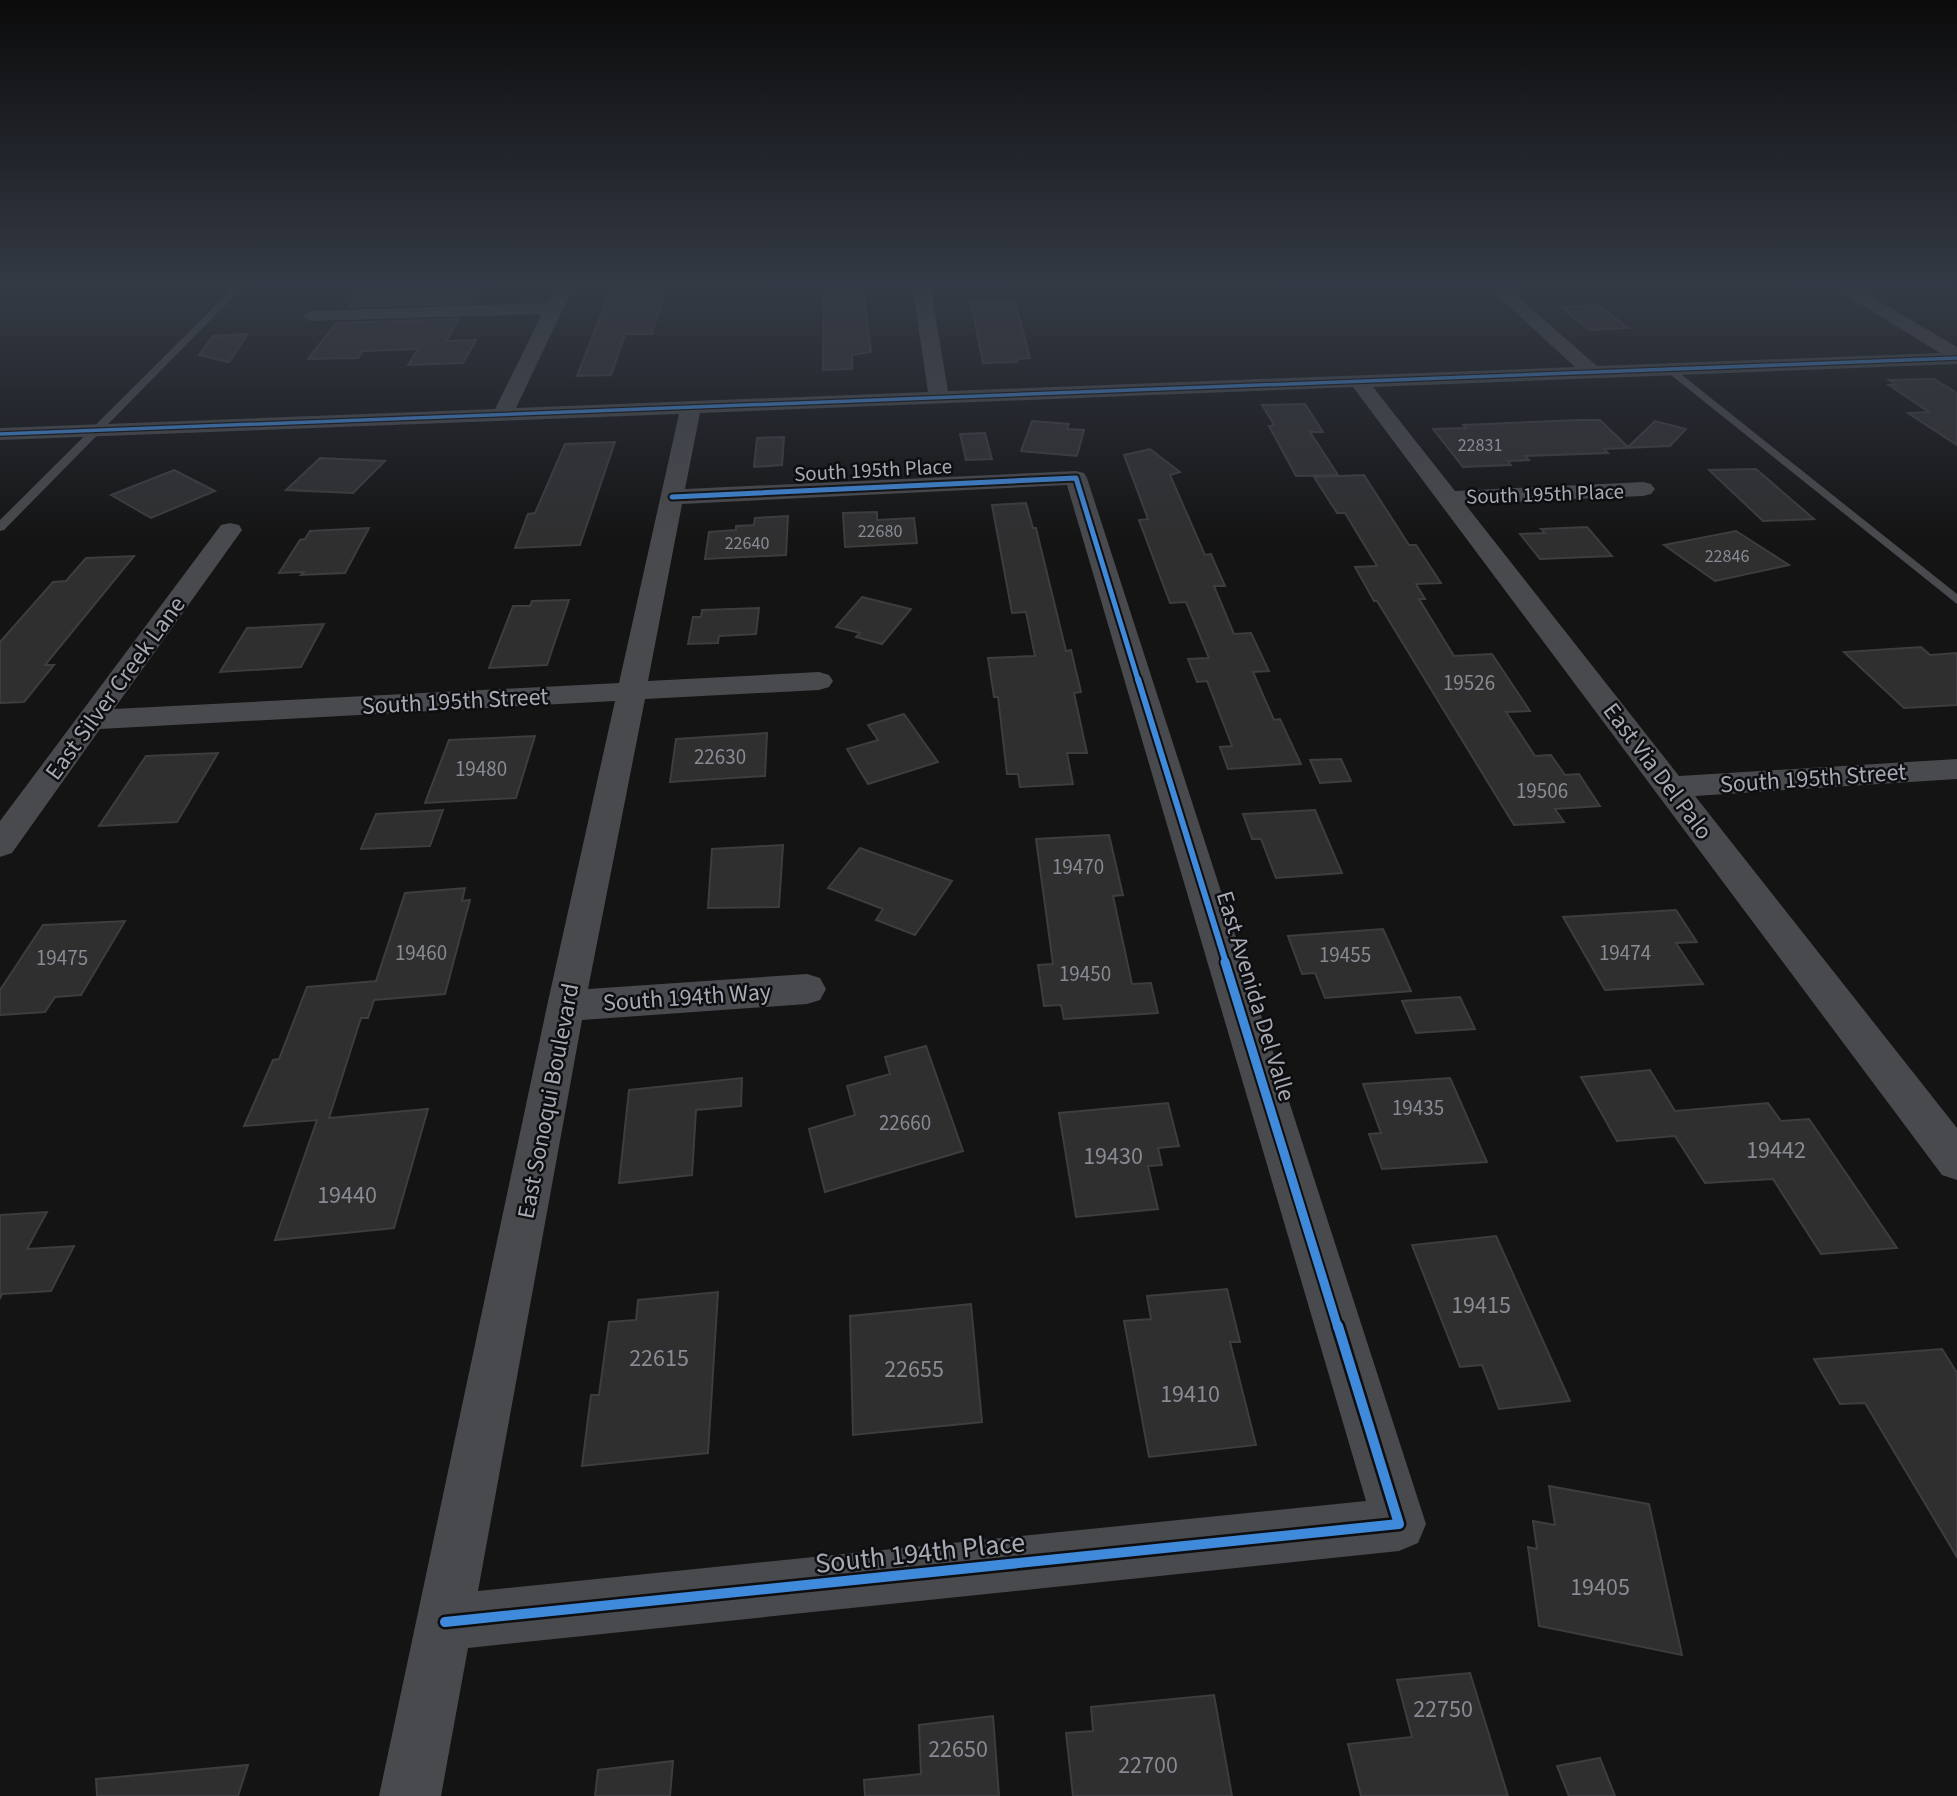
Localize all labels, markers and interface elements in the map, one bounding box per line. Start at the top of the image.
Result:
house number: 22831 [1458,433,1502,458]
street label: South 195th Place [793,451,953,489]
street label: South 195th Place [1465,476,1625,512]
house number: 22680 [858,519,902,544]
house number: 22640 [725,531,769,556]
house number: 22846 [1705,544,1749,569]
street label: East Silver Creek Lane [37,589,194,787]
house number: 19526 [1443,668,1495,698]
street label: South 195th Street [361,679,549,724]
street label: East Via Del Palo [1594,695,1721,847]
house number: 22630 [694,742,746,772]
house number: 19480 [455,754,507,784]
street label: South 195th Street [1719,755,1907,802]
house number: 19506 [1516,776,1568,806]
house number: 19470 [1052,852,1104,882]
street label: East Avenida Del Valle [1207,887,1304,1106]
house number: 19460 [395,938,447,968]
house number: 19474 [1599,938,1651,968]
house number: 19455 [1319,940,1371,970]
house number: 19475 [36,943,88,973]
house number: 19450 [1059,959,1111,989]
street label: South 194th Way [602,974,772,1021]
street label: East Sonoqui Boulevard [509,981,588,1222]
house number: 19435 [1392,1093,1444,1123]
house number: 22660 [879,1108,931,1138]
house number: 19442 [1746,1133,1806,1168]
house number: 19430 [1083,1139,1143,1174]
house number: 19440 [317,1178,377,1213]
house number: 19415 [1451,1288,1511,1323]
house number: 22615 [629,1341,689,1376]
house number: 22655 [884,1352,944,1387]
house number: 19410 [1160,1377,1220,1412]
street label: South 194th Place [813,1522,1027,1584]
house number: 19405 [1570,1570,1630,1605]
house number: 22750 [1413,1692,1473,1727]
house number: 22650 [928,1732,988,1767]
house number: 22700 [1118,1748,1178,1783]

